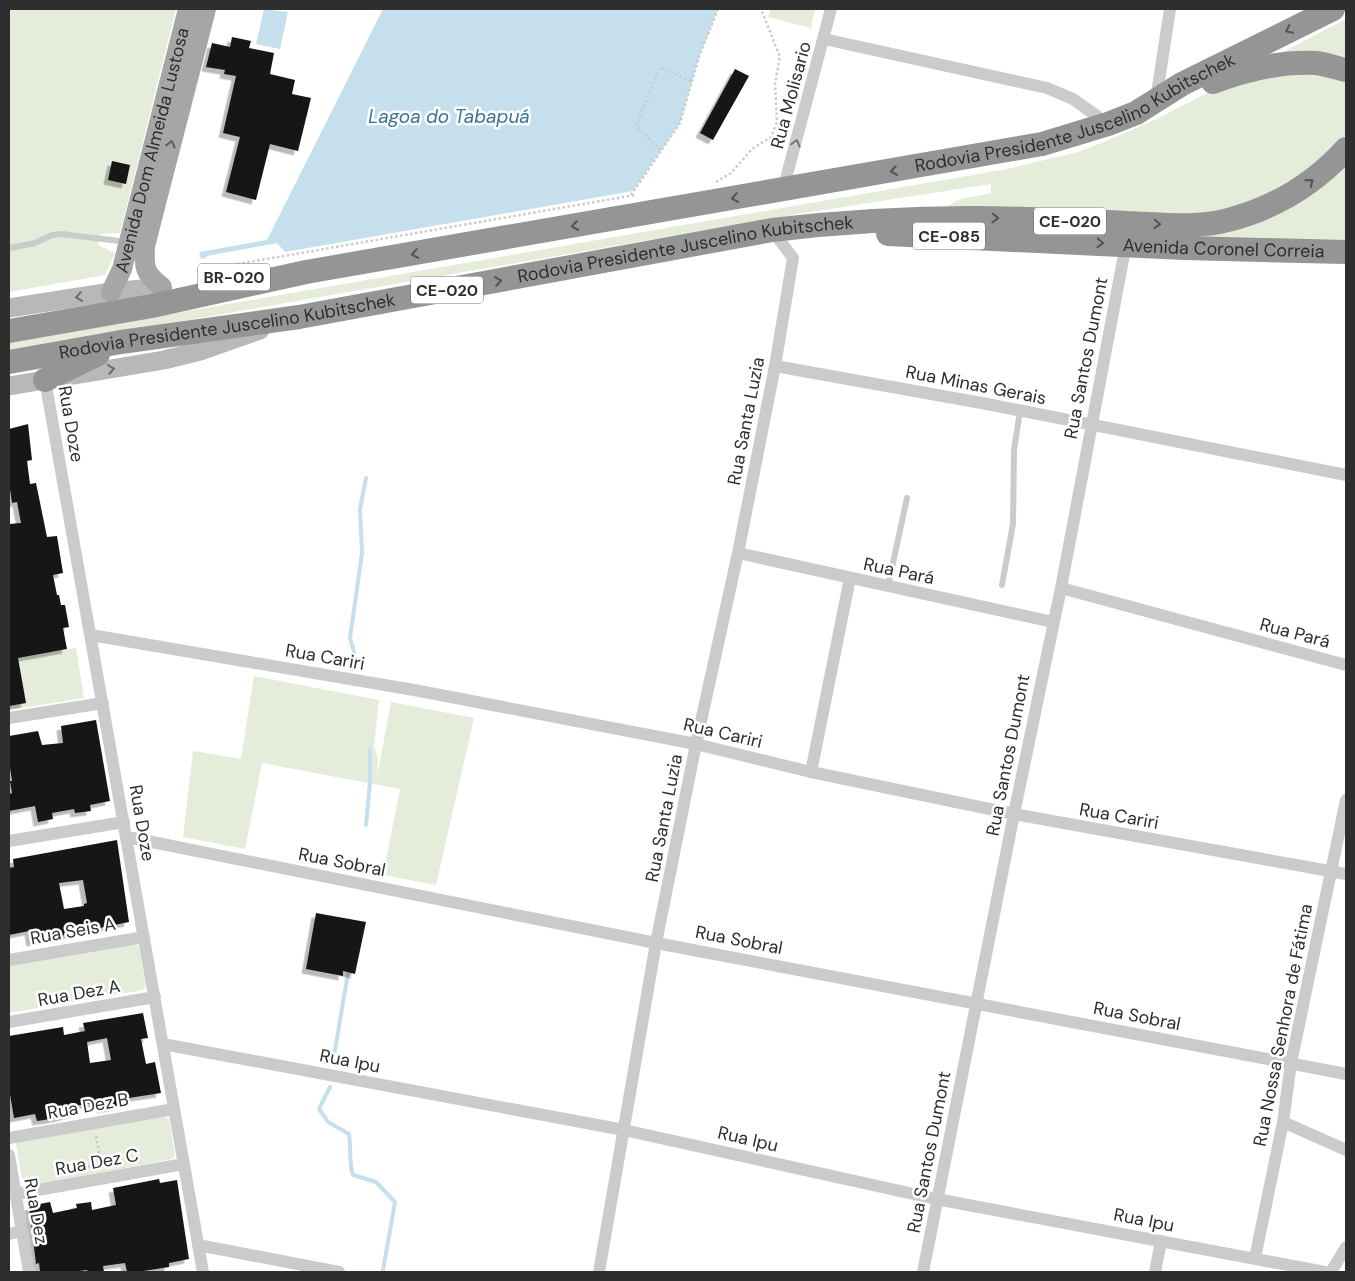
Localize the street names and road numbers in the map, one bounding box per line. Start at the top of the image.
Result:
street label: Avenida Dom Almeida Lustosa [109,25,195,275]
street label: Rua Molisario [765,39,817,151]
street label: Rodovia Presidente Juscelino Kubitschek [913,48,1239,178]
road number: CE-020 [1034,208,1106,235]
street label: Rodovia Presidente Juscelino Kubitschek [516,210,854,289]
road number: CE-085 [913,222,985,250]
street label: Avenida Coronel Correia [1122,233,1325,263]
road number: BR-020 [198,264,270,290]
street label: Rua Santos Dumont [1059,275,1113,441]
road number: CE-020 [411,276,483,304]
street label: Rodovia Presidente Juscelino Kubitschek [57,288,397,365]
street label: Rua Santa Luzia [722,355,770,487]
street label: Rua Minas Gerais [904,360,1048,410]
street label: Rua Doze [52,384,90,464]
street label: Rua Pará [861,552,937,590]
street label: Rua Pará [1257,612,1333,654]
street label: Rua Cariri [283,638,367,676]
street label: Rua Santos Dumont [981,672,1035,838]
street label: Rua Cariri [681,712,765,754]
street label: Rua Santa Luzia [640,752,688,884]
street label: Rua Doze [123,783,161,863]
street label: Rua Cariri [1077,797,1161,835]
street label: Rua Sobral [296,842,388,882]
street label: Rua Nossa Senhora de Fátima [1248,902,1318,1148]
street label: Rua Seis A [28,912,118,950]
street label: Rua Sobral [693,920,785,960]
street label: Rua Dez A [36,974,122,1012]
street label: Rua Sobral [1091,996,1183,1036]
street label: Rua Ipu [318,1043,382,1079]
street label: Rua Santos Dumont [902,1069,956,1235]
street label: Rua Dez B [45,1087,131,1125]
street label: Rua Ipu [715,1120,781,1158]
street label: Rua Dez C [53,1143,141,1181]
street label: Rua Dez [18,1176,54,1246]
street label: Rua Ipu [1112,1202,1176,1238]

